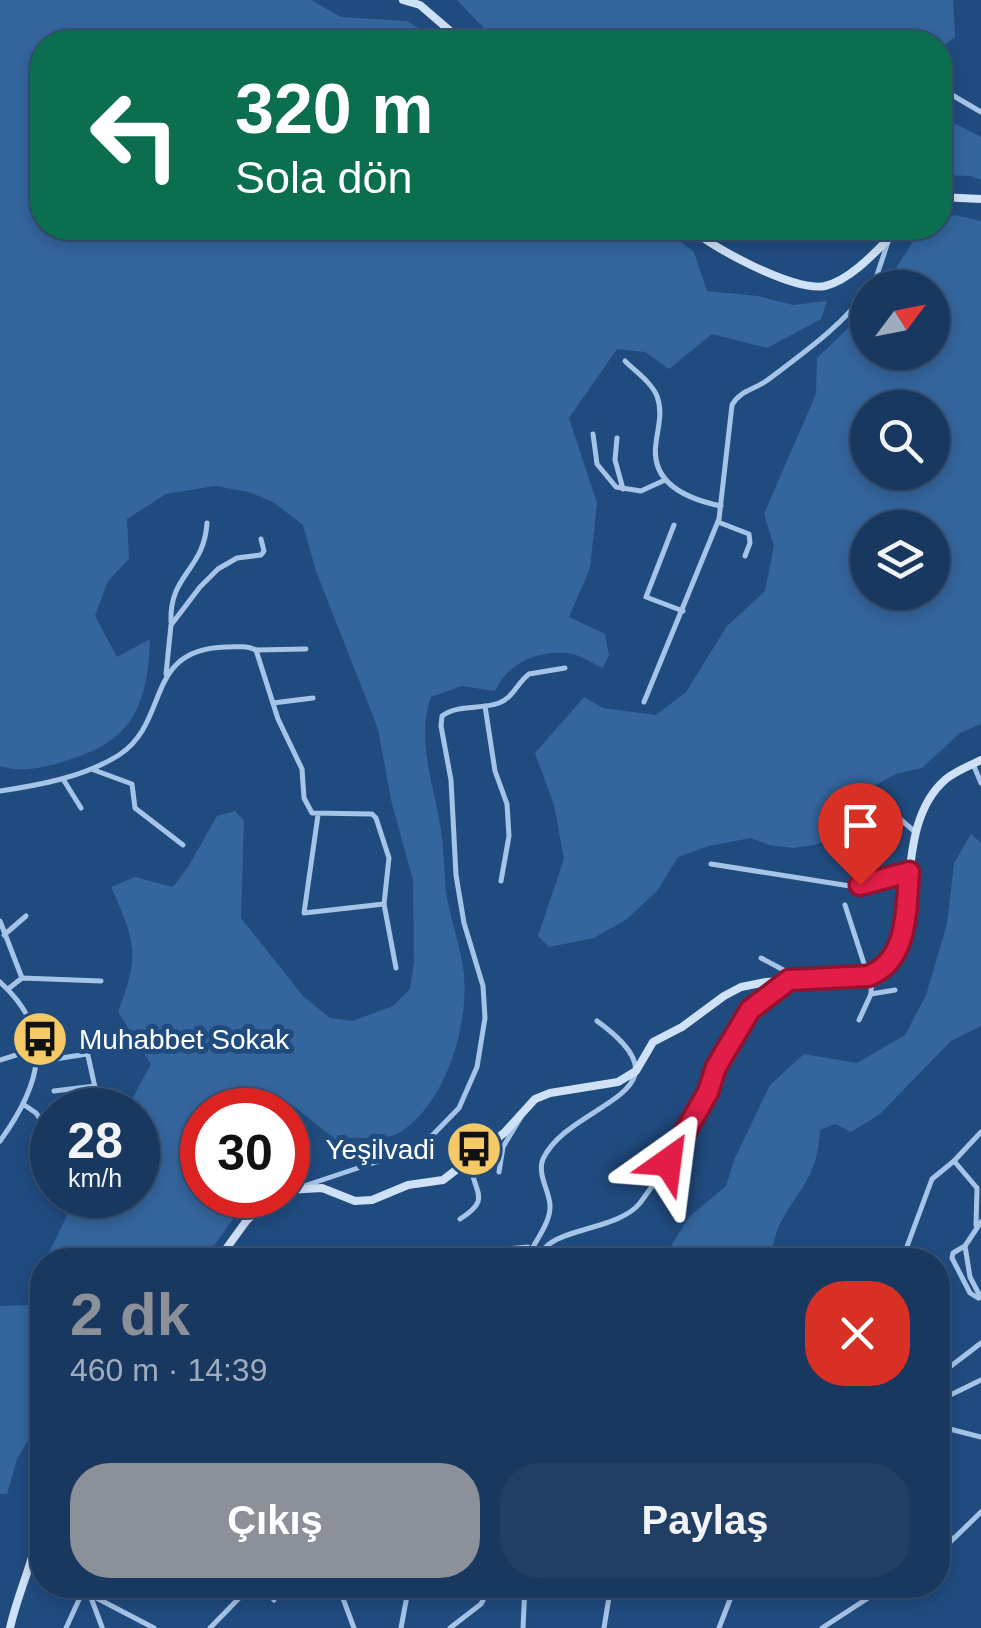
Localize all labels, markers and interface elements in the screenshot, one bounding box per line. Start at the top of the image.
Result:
icon: left [70,70,200,200]
text: 320 m [235,70,433,148]
text: Sola dön [235,152,413,203]
north arrow [850,270,950,370]
map controls [850,270,950,610]
button: search [850,390,950,490]
button: layers [850,510,950,610]
pin [818,783,903,886]
icon: arrive [833,798,888,853]
bus stop icon: Muhabbet Sokak [10,1009,70,1069]
place label: Muhabbet Sokak [79,1024,290,1055]
speed limit sign: 30 [180,1088,310,1218]
position arrow [616,1110,720,1214]
text: 28 [67,1113,123,1169]
bus stop icon: Yeşilvadi [444,1119,504,1179]
place label: Yeşilvadi [326,1134,435,1165]
text: km/h [68,1164,122,1192]
text: 2 dk [70,1281,190,1348]
button: close [805,1281,910,1386]
text: 460 m · 14:39 [70,1352,267,1388]
button: Çıkış [70,1463,480,1578]
button: Paylaş [500,1463,910,1578]

